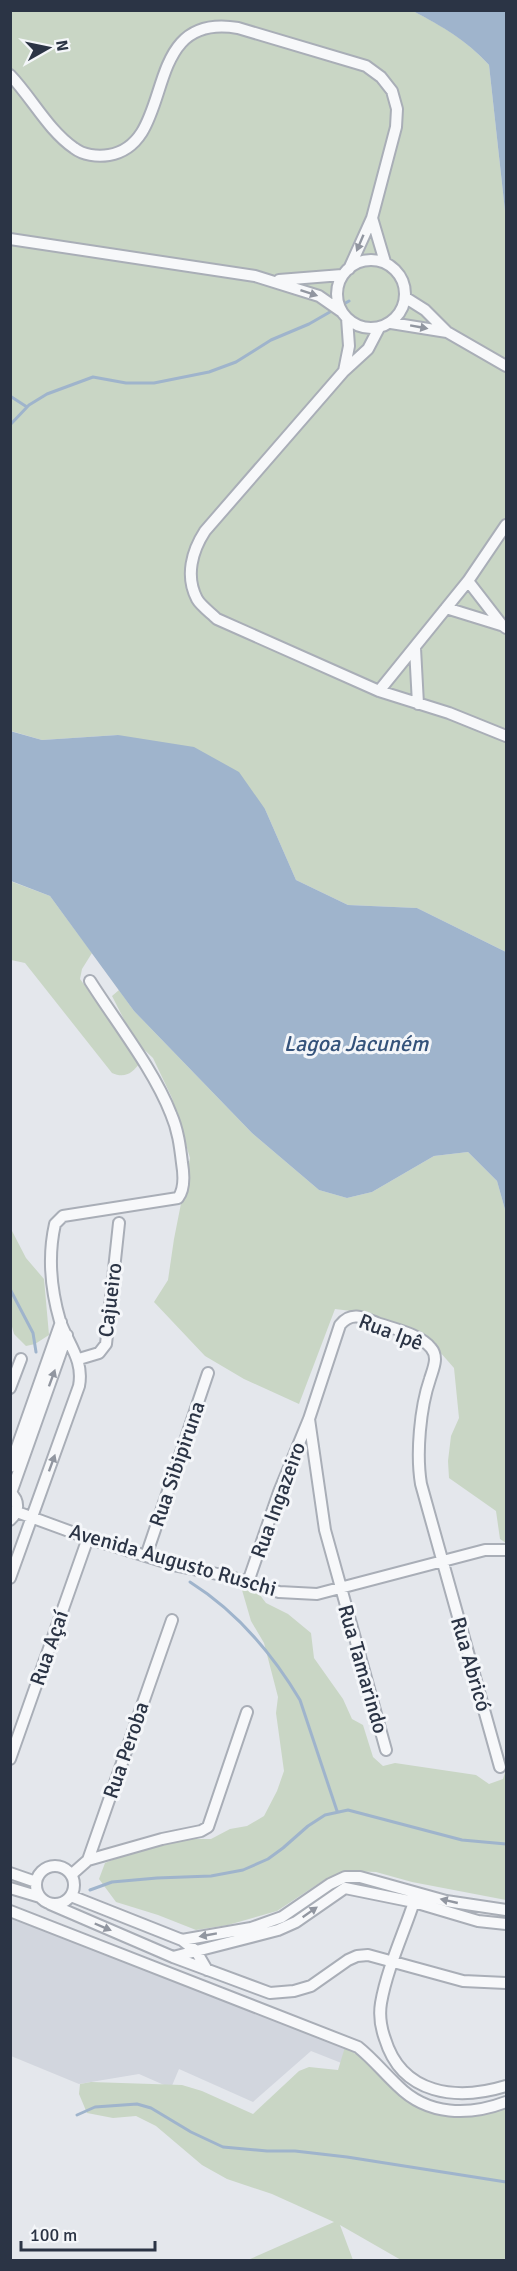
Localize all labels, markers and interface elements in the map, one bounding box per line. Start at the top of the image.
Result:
north arrow [18,18,78,78]
text: N [51,39,73,53]
one-way arrow [355,234,365,252]
one-way arrow [300,288,318,298]
one-way arrow [410,323,429,332]
water label: Lagoa Jacuném [284,1030,430,1057]
street label: Cajueiro [93,1261,127,1339]
street label: Rua Ipê [355,1308,427,1356]
one-way arrow [47,1369,57,1387]
street label: Rua Sibipiruna [143,1398,211,1530]
street label: Rua Ingazeiro [245,1438,311,1562]
one-way arrow [47,1454,57,1472]
street label: Avenida Augusto Ruschi [66,1518,280,1602]
street label: Rua Tamarindo [332,1601,394,1737]
street label: Rua Açaí [24,1607,74,1689]
street label: Rua Abricó [445,1614,497,1714]
street label: Rua Peroba [97,1698,155,1802]
one-way arrow [440,1896,458,1906]
one-way arrow [301,1906,317,1918]
one-way arrow [95,1922,113,1932]
one-way arrow [199,1931,218,1940]
scale bar [21,2214,154,2252]
text: 100 m [30,2224,77,2246]

